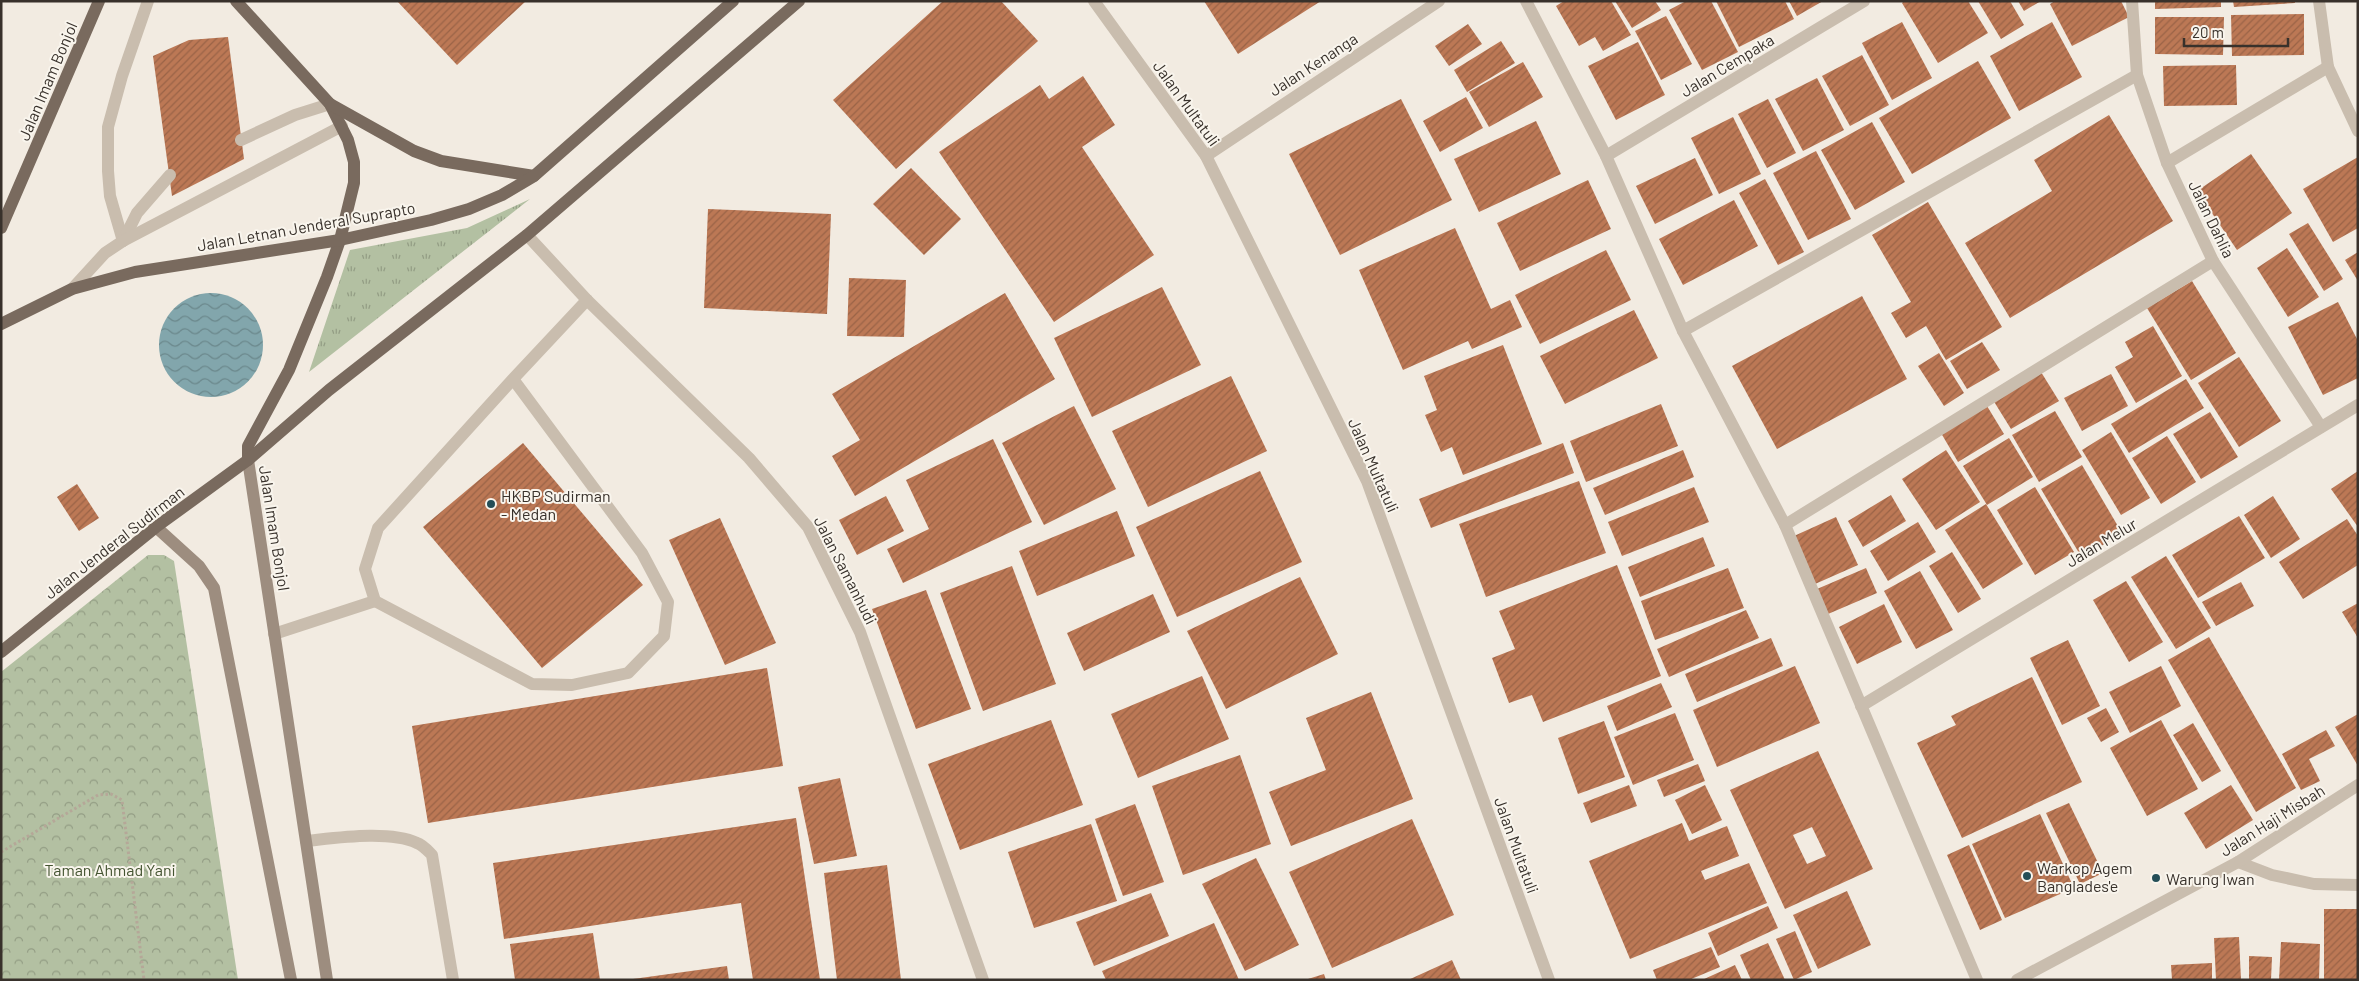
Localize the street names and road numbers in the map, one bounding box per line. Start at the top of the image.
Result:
street label: Jalan Imam Bonjol [13,19,81,143]
street label: Jalan Kenanga [1265,28,1361,100]
street label: Jalan Cempaka [1677,30,1777,100]
street label: Jalan Multatuli [1150,57,1224,149]
street label: Jalan Dahlia [2185,177,2239,261]
street label: Jalan Letnan Jenderal Suprapto [195,197,417,255]
street label: Jalan Multatuli [1345,415,1403,515]
street label: Jalan Imam Bonjol [256,464,294,592]
street label: Jalan Jenderal Sudirman [40,482,188,602]
street label: Jalan Samanhudi [811,513,881,627]
street label: Jalan Melur [2062,513,2140,571]
street label: Jalan Haji Misbah [2216,780,2328,860]
street label: Jalan Multatuli [1491,794,1543,896]

